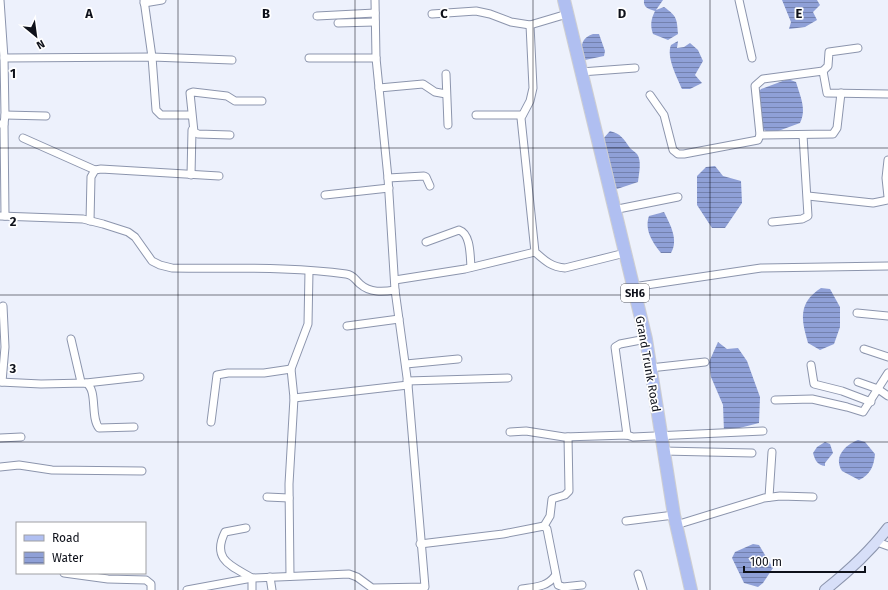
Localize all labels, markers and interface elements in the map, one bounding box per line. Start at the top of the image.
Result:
text: A [84,6,93,21]
text: B [262,6,270,21]
text: C [440,6,448,21]
text: D [618,6,627,21]
text: E [796,6,803,21]
north arrow [16,16,56,56]
text: N [34,37,47,52]
text: 1 [10,66,16,81]
text: 2 [10,214,17,229]
road number: SH6 [621,284,649,302]
street label: Grand Trunk Road [633,315,663,413]
text: 3 [9,361,17,376]
legend [16,522,146,574]
text: Road [52,531,80,545]
scale bar [744,548,865,574]
text: Water [52,551,84,565]
text: 100 m [750,555,782,569]

